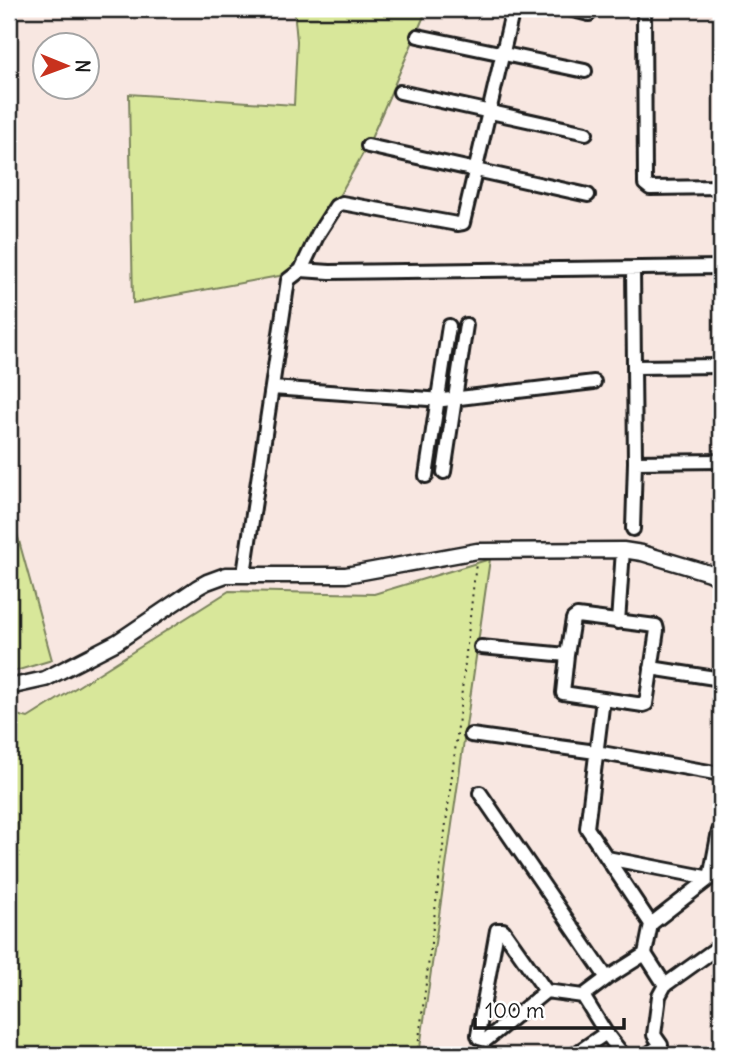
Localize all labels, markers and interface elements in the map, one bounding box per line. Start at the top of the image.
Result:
north arrow [32,32,102,102]
text: N [71,60,95,73]
scale bar [475,987,623,1031]
text: 100 m [485,997,544,1024]

